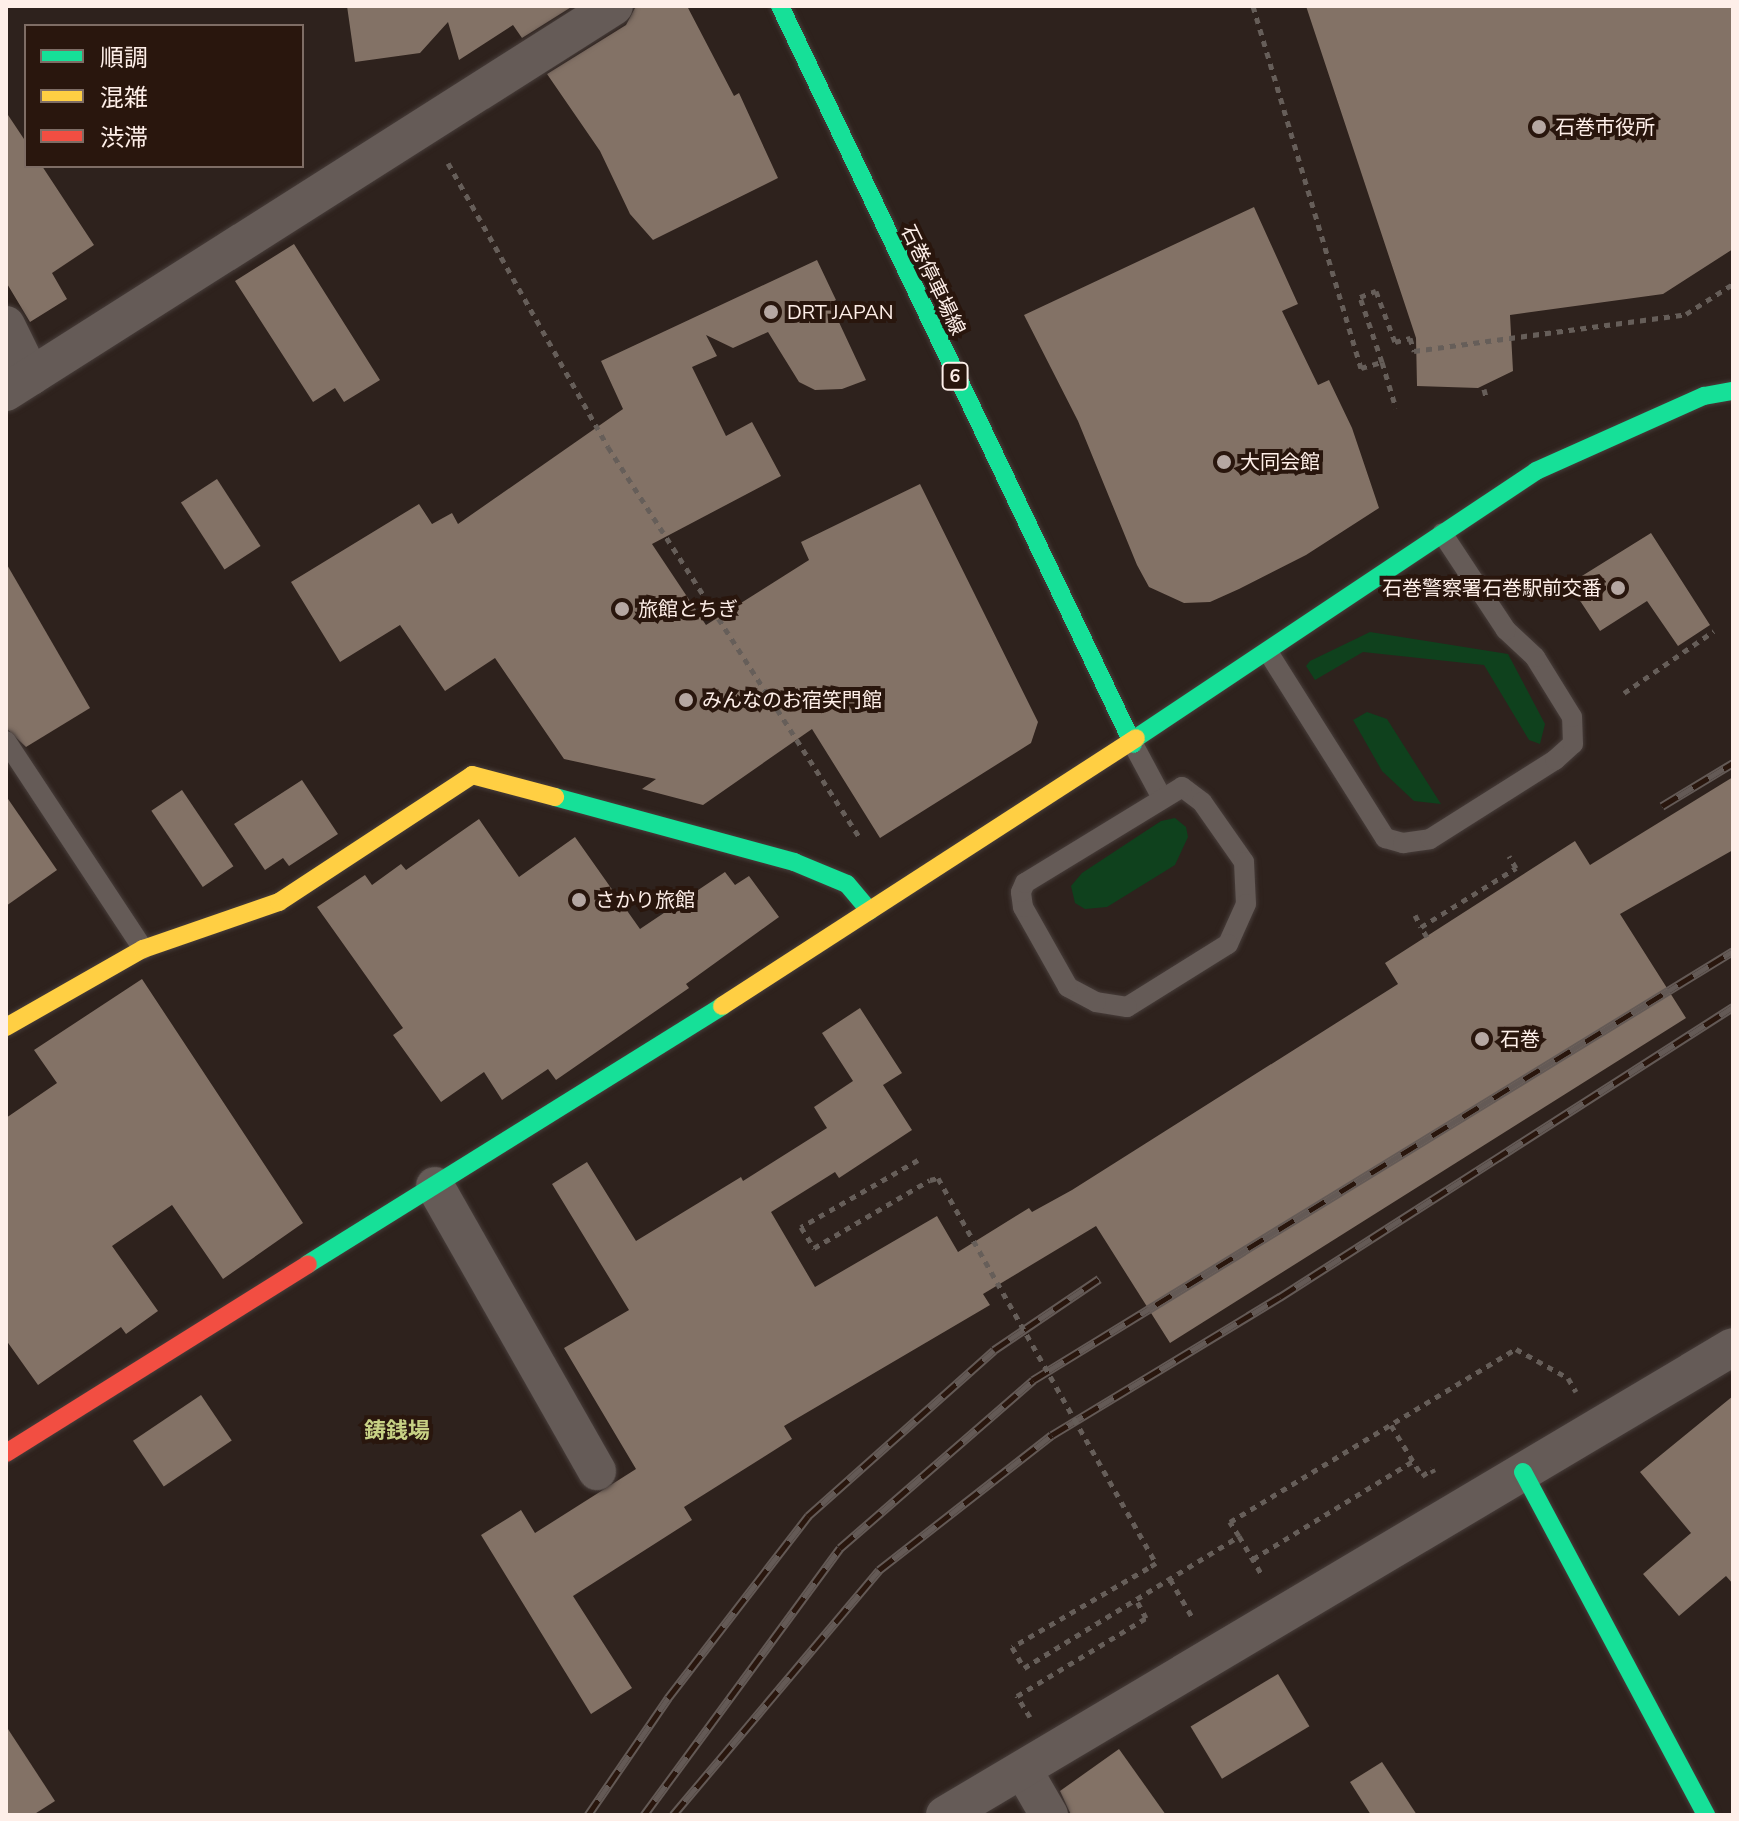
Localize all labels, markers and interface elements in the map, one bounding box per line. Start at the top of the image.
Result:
legend [24,24,304,168]
text: 順調 [100,42,148,74]
text: 混雑 [100,82,148,114]
place label: 石巻市役所 [1555,115,1655,139]
marker: 石巻市役所 [1530,118,1548,136]
text: 渋滞 [100,122,148,154]
street label: 石巻停車場線 [896,221,970,339]
place label: DRT JAPAN [787,300,894,324]
marker: DRT JAPAN [762,303,780,321]
road number: 6 [941,362,969,390]
place label: 大同会館 [1240,450,1320,474]
marker: 大同会館 [1215,453,1233,471]
place label: 石巻警察署石巻駅前交番 [1382,576,1602,600]
marker: 石巻警察署石巻駅前交番 [1609,579,1627,597]
place label: 旅館とちぎ [638,597,738,621]
marker: 旅館とちぎ [613,600,631,618]
place label: みんなのお宿笑門館 [702,688,882,712]
marker: みんなのお宿笑門館 [677,691,695,709]
place label: さかり旅館 [595,888,695,912]
marker: さかり旅館 [570,891,588,909]
place label: 石巻 [1500,1027,1540,1051]
marker: 石巻 [1471,1028,1493,1050]
district label: 鋳銭場 [364,1419,430,1445]

